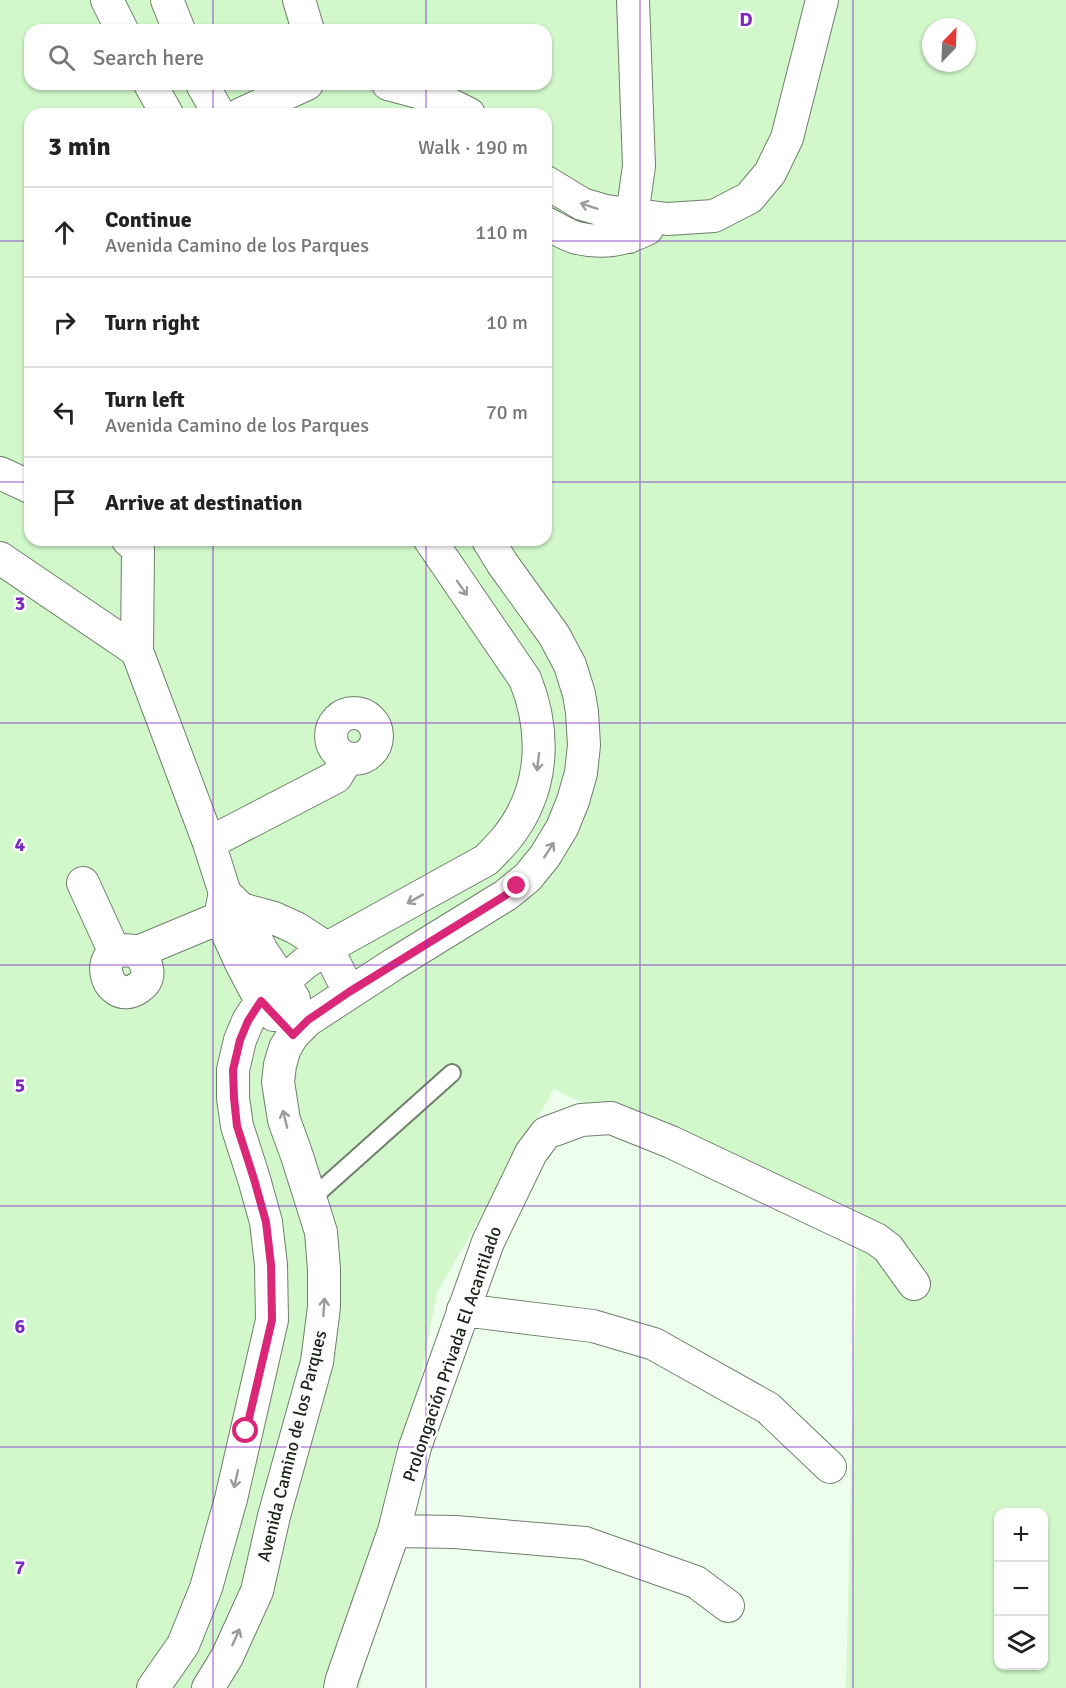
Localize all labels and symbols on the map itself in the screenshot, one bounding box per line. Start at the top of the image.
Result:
text: D [739,7,753,32]
north arrow [922,18,976,72]
one-way arrow [580,199,599,210]
one-way arrow [456,580,468,596]
text: 3 [15,591,25,616]
one-way arrow [532,751,543,771]
text: 4 [15,832,26,857]
one-way arrow [543,842,555,859]
route end [503,872,529,898]
one-way arrow [407,893,424,905]
text: 5 [15,1073,25,1098]
one-way arrow [278,1109,290,1128]
street label: Prolongación Privada El Acantilado [398,1223,506,1485]
one-way arrow [318,1298,329,1318]
text: 6 [15,1314,26,1339]
street label: Avenida Camino de los Parques [253,1328,331,1564]
route start [232,1417,258,1443]
one-way arrow [229,1469,241,1488]
text: 7 [15,1555,26,1580]
one-way arrow [231,1628,242,1646]

